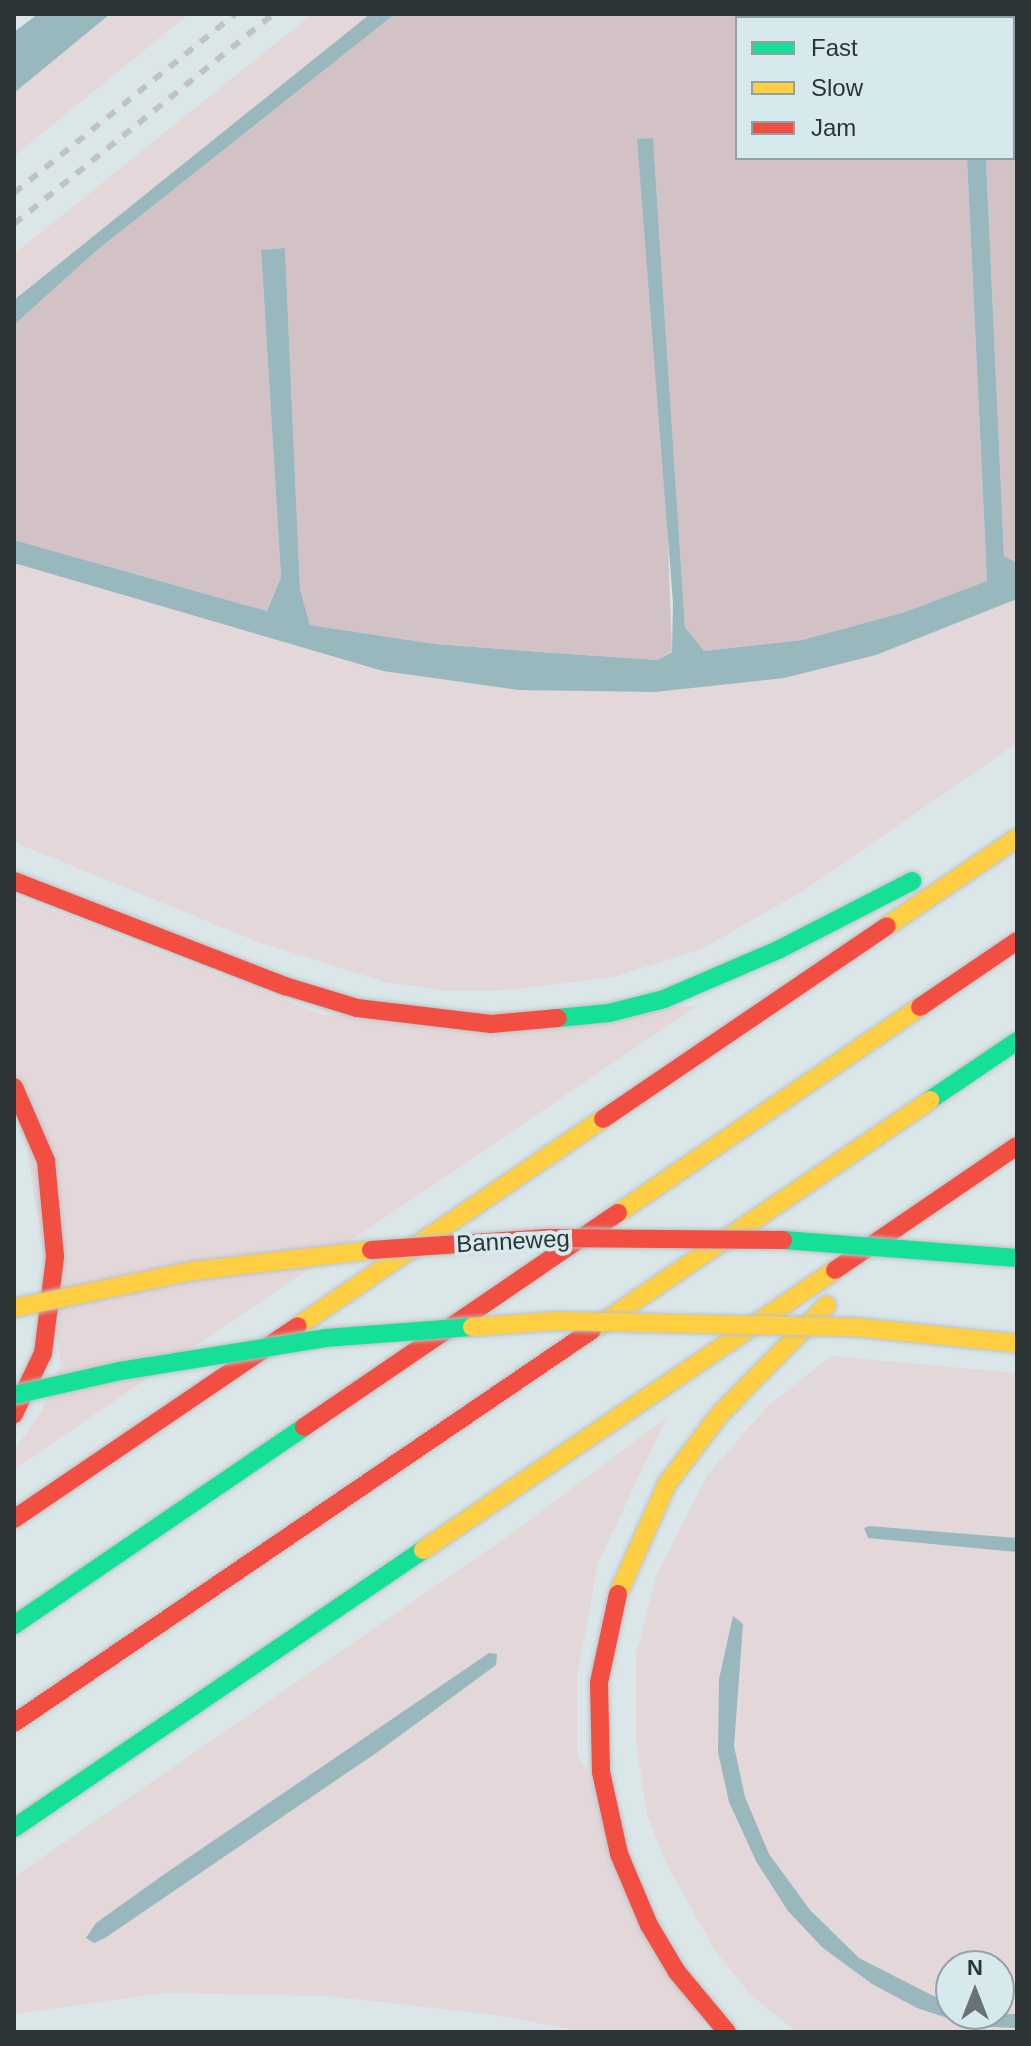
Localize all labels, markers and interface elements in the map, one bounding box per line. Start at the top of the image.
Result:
legend [735,16,1015,160]
text: Fast [811,34,858,61]
text: Slow [811,74,863,101]
text: Jam [811,114,856,141]
street label: Banneweg [456,1224,570,1258]
north arrow [935,1950,1015,2030]
text: N [967,1955,983,1980]

